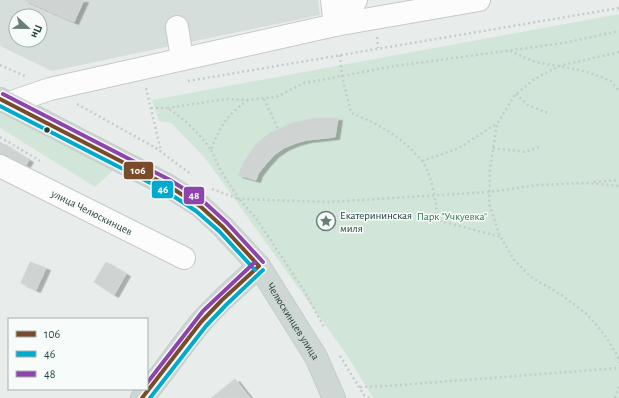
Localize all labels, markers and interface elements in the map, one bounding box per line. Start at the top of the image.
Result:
north arrow [8,8,48,48]
text: Пн [29,23,44,40]
unlabelled marker [42,125,52,135]
line badge: 106 [123,161,154,180]
text: 106 [130,165,146,176]
line badge: 46 [151,180,174,199]
text: 46 [158,184,168,195]
line badge: 48 [183,186,205,205]
street label: улица Челюскинцев [49,187,134,237]
text: 48 [189,190,199,201]
place icon: Екатерининская миля [315,210,337,232]
place label: Екатерининская миля [340,210,412,234]
park label: Парк "Учкуевка" [417,211,487,222]
street label: Челюскинцев улица [265,280,322,362]
legend [8,318,148,390]
text: 106 [44,328,60,340]
text: 46 [44,348,56,360]
text: 48 [44,368,56,380]

